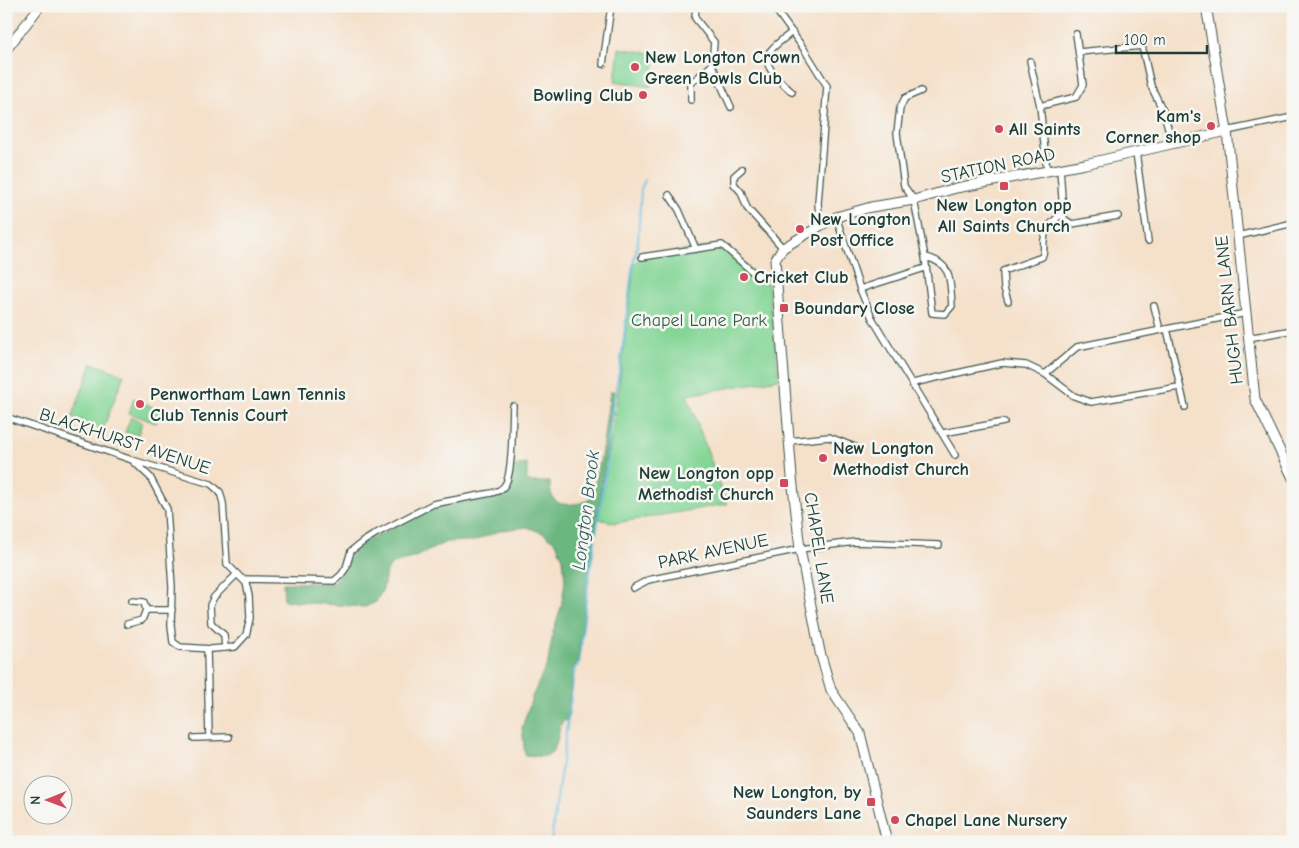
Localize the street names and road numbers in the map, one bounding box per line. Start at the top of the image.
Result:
street label: STATION ROAD [939,143,1057,188]
street label: HUGH BARN LANE [1211,234,1248,386]
street label: BLACKHURST AVENUE [37,404,213,479]
street label: CHAPEL LANE [799,491,838,605]
street label: PARK AVENUE [656,530,770,573]

